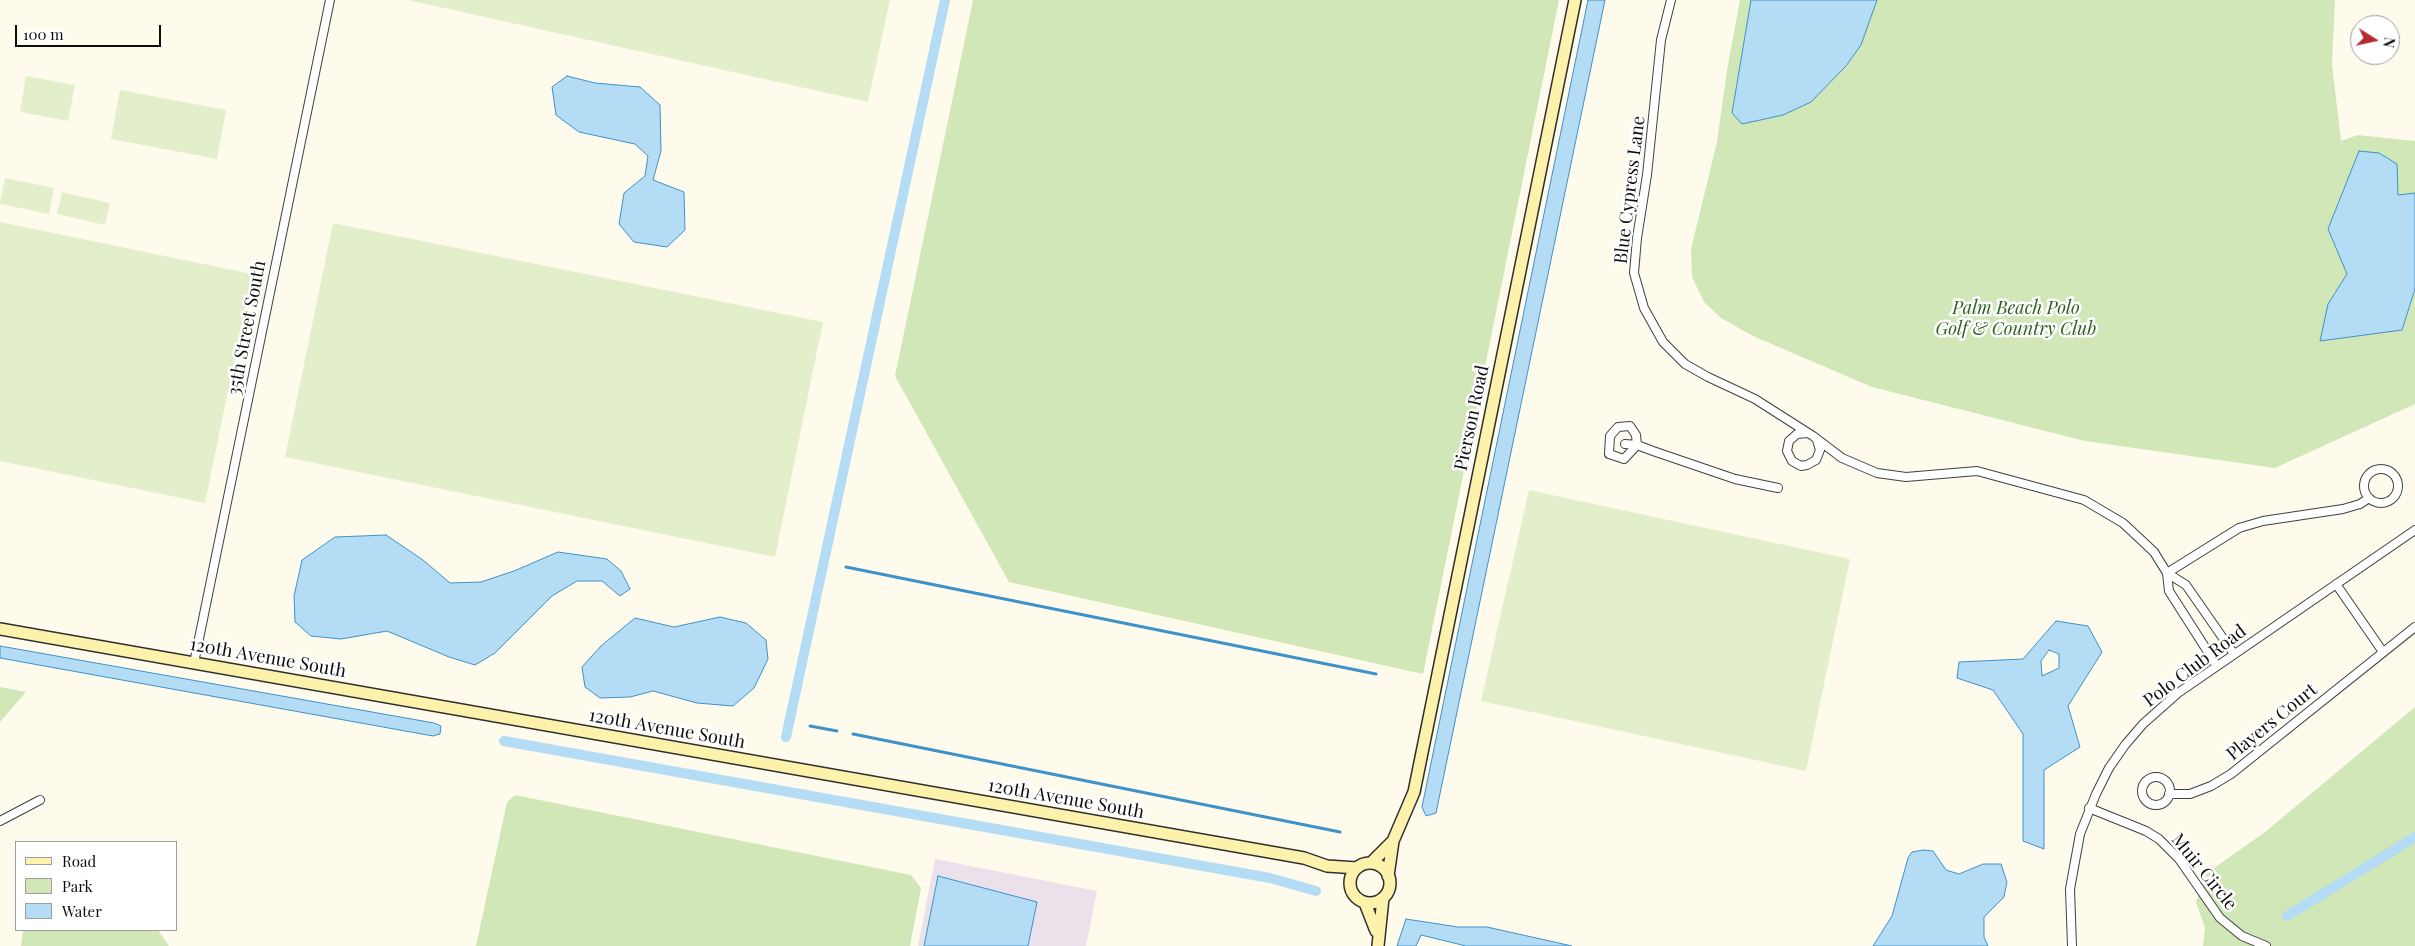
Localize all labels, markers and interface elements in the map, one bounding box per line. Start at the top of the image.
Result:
scale bar [18,15,164,47]
north arrow [2350,15,2400,65]
text: 100 m [23,24,64,44]
text: N [2379,36,2400,49]
street label: Blue Cypress Lane [1610,115,1650,265]
street label: 35th Street South [223,259,271,397]
park label: Palm Beach Polo Golf & Country Club [1936,297,2096,340]
street label: Pierson Road [1450,363,1494,473]
street label: Polo Club Road [2139,620,2251,712]
street label: 120th Avenue South [188,634,348,682]
street label: Players Court [2222,679,2322,765]
street label: 120th Avenue South [587,705,747,753]
street label: 120th Avenue South [986,775,1146,823]
street label: Muir Circle [2167,830,2241,914]
legend [15,841,178,931]
text: Road [62,851,96,871]
text: Park [62,876,93,896]
text: Water [62,901,102,921]

